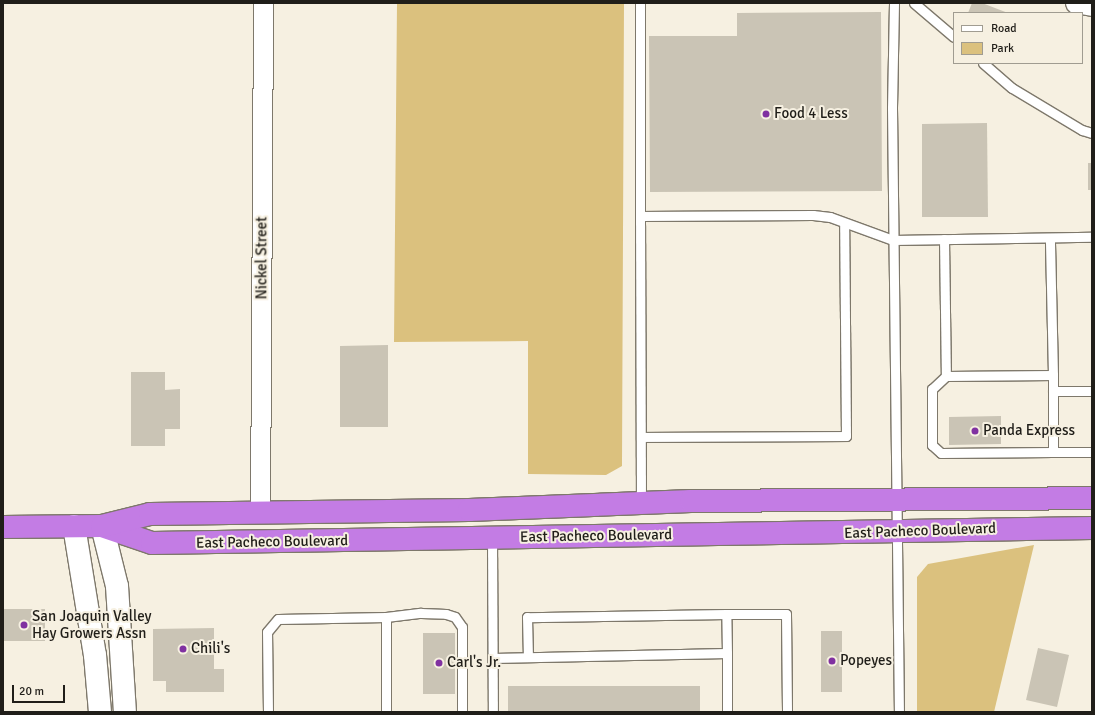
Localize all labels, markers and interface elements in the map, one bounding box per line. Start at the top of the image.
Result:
legend [953,12,1083,64]
text: Road [991,21,1017,36]
text: Park [991,41,1014,56]
place label: Food 4 Less [774,105,848,123]
marker: Food 4 Less [761,109,771,119]
street label: Nickel Street [253,217,271,299]
place label: Panda Express [983,422,1075,440]
marker: Panda Express [970,426,980,436]
street label: East Pacheco Boulevard [844,519,996,543]
street label: East Pacheco Boulevard [520,526,672,546]
street label: East Pacheco Boulevard [196,532,348,552]
place label: San Joaquin Valley Hay Growers Assn [32,607,152,642]
marker: San Joaquin Valley Hay Growers Assn [19,620,29,630]
place label: Chili's [191,640,230,658]
marker: Chili's [178,644,188,654]
place label: Popeyes [840,652,892,670]
place label: Carl's Jr. [447,654,501,672]
marker: Popeyes [827,656,837,666]
marker: Carl's Jr. [434,658,444,668]
scale bar [14,677,67,703]
text: 20 m [19,684,44,699]

